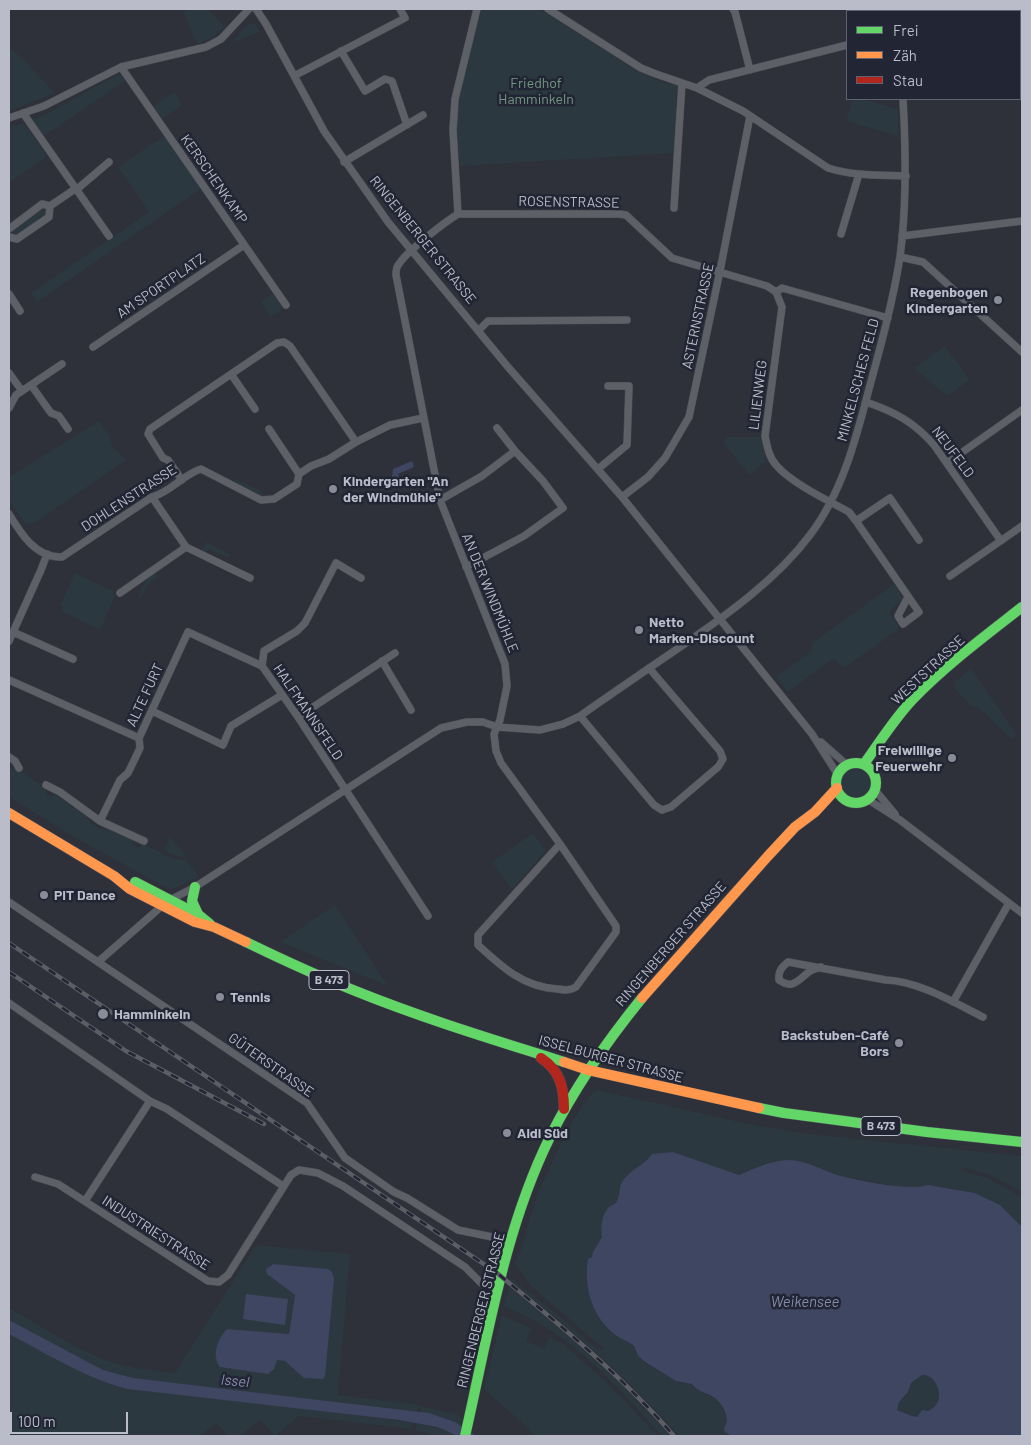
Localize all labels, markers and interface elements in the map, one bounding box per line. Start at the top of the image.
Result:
legend [846,10,1021,100]
text: Frei [893,21,919,39]
text: Zäh [893,46,917,64]
text: Stau [893,71,923,89]
park label: Friedhof Hamminkeln [498,75,574,108]
street label: KERSCHENKAMP [177,131,251,227]
street label: RINGENBERGER STRASSE [366,173,480,307]
street label: ROSENSTRASSE [518,193,620,211]
street label: AM SPORTPLATZ [114,250,208,322]
street label: ASTERNSTRASSE [679,261,717,371]
place label: Regenbogen Kindergarten [906,284,988,316]
marker: Regenbogen Kindergarten [992,294,1004,306]
street label: MINKELSCHES FELD [834,317,882,443]
street label: LILIENWEG [745,359,771,431]
street label: NEUFELD [928,423,978,481]
street label: DOHLENSTRASSE [78,461,180,535]
place label: Kindergarten "An der Windmühle" [343,473,448,506]
marker: Kindergarten "An der Windmühle" [327,483,339,495]
street label: AN DER WINDMÜHLE [458,531,522,655]
place label: Netto Marken-Discount [649,614,755,646]
marker: Netto Marken-Discount [633,624,645,636]
street label: WESTSTRASSE [888,632,968,708]
street label: ALTE FURT [123,661,167,729]
street label: HALFMANNSFELD [270,661,346,763]
place label: Freiwillige Feuerwehr [875,742,942,774]
marker: Freiwillige Feuerwehr [946,752,958,764]
street label: RINGENBERGER STRASSE [612,878,730,1010]
place label: PIT Dance [54,887,116,903]
marker: PIT Dance [38,889,50,901]
road number: B 473 [309,970,349,990]
place label: Tennis [230,989,271,1005]
marker: Tennis [214,991,226,1003]
place label: Hamminkeln [114,1006,190,1022]
marker: Hamminkeln [96,1007,110,1021]
place label: Backstuben-Café Bors [781,1027,889,1060]
street label: GÜTERSTRASSE [225,1029,317,1101]
street label: ISSELBURGER STRASSE [537,1032,685,1086]
marker: Backstuben-Café Bors [893,1037,905,1049]
road number: B 473 [861,1116,901,1136]
place label: Aldi Süd [517,1125,568,1141]
marker: Aldi Süd [501,1127,513,1139]
street label: INDUSTRIESTRASSE [99,1192,213,1274]
street label: RINGENBERGER STRASSE [454,1230,508,1390]
water label: Weikensee [771,1293,839,1311]
water label: Issel [220,1371,250,1391]
scale bar [12,1402,130,1434]
text: 100 m [18,1412,56,1430]

